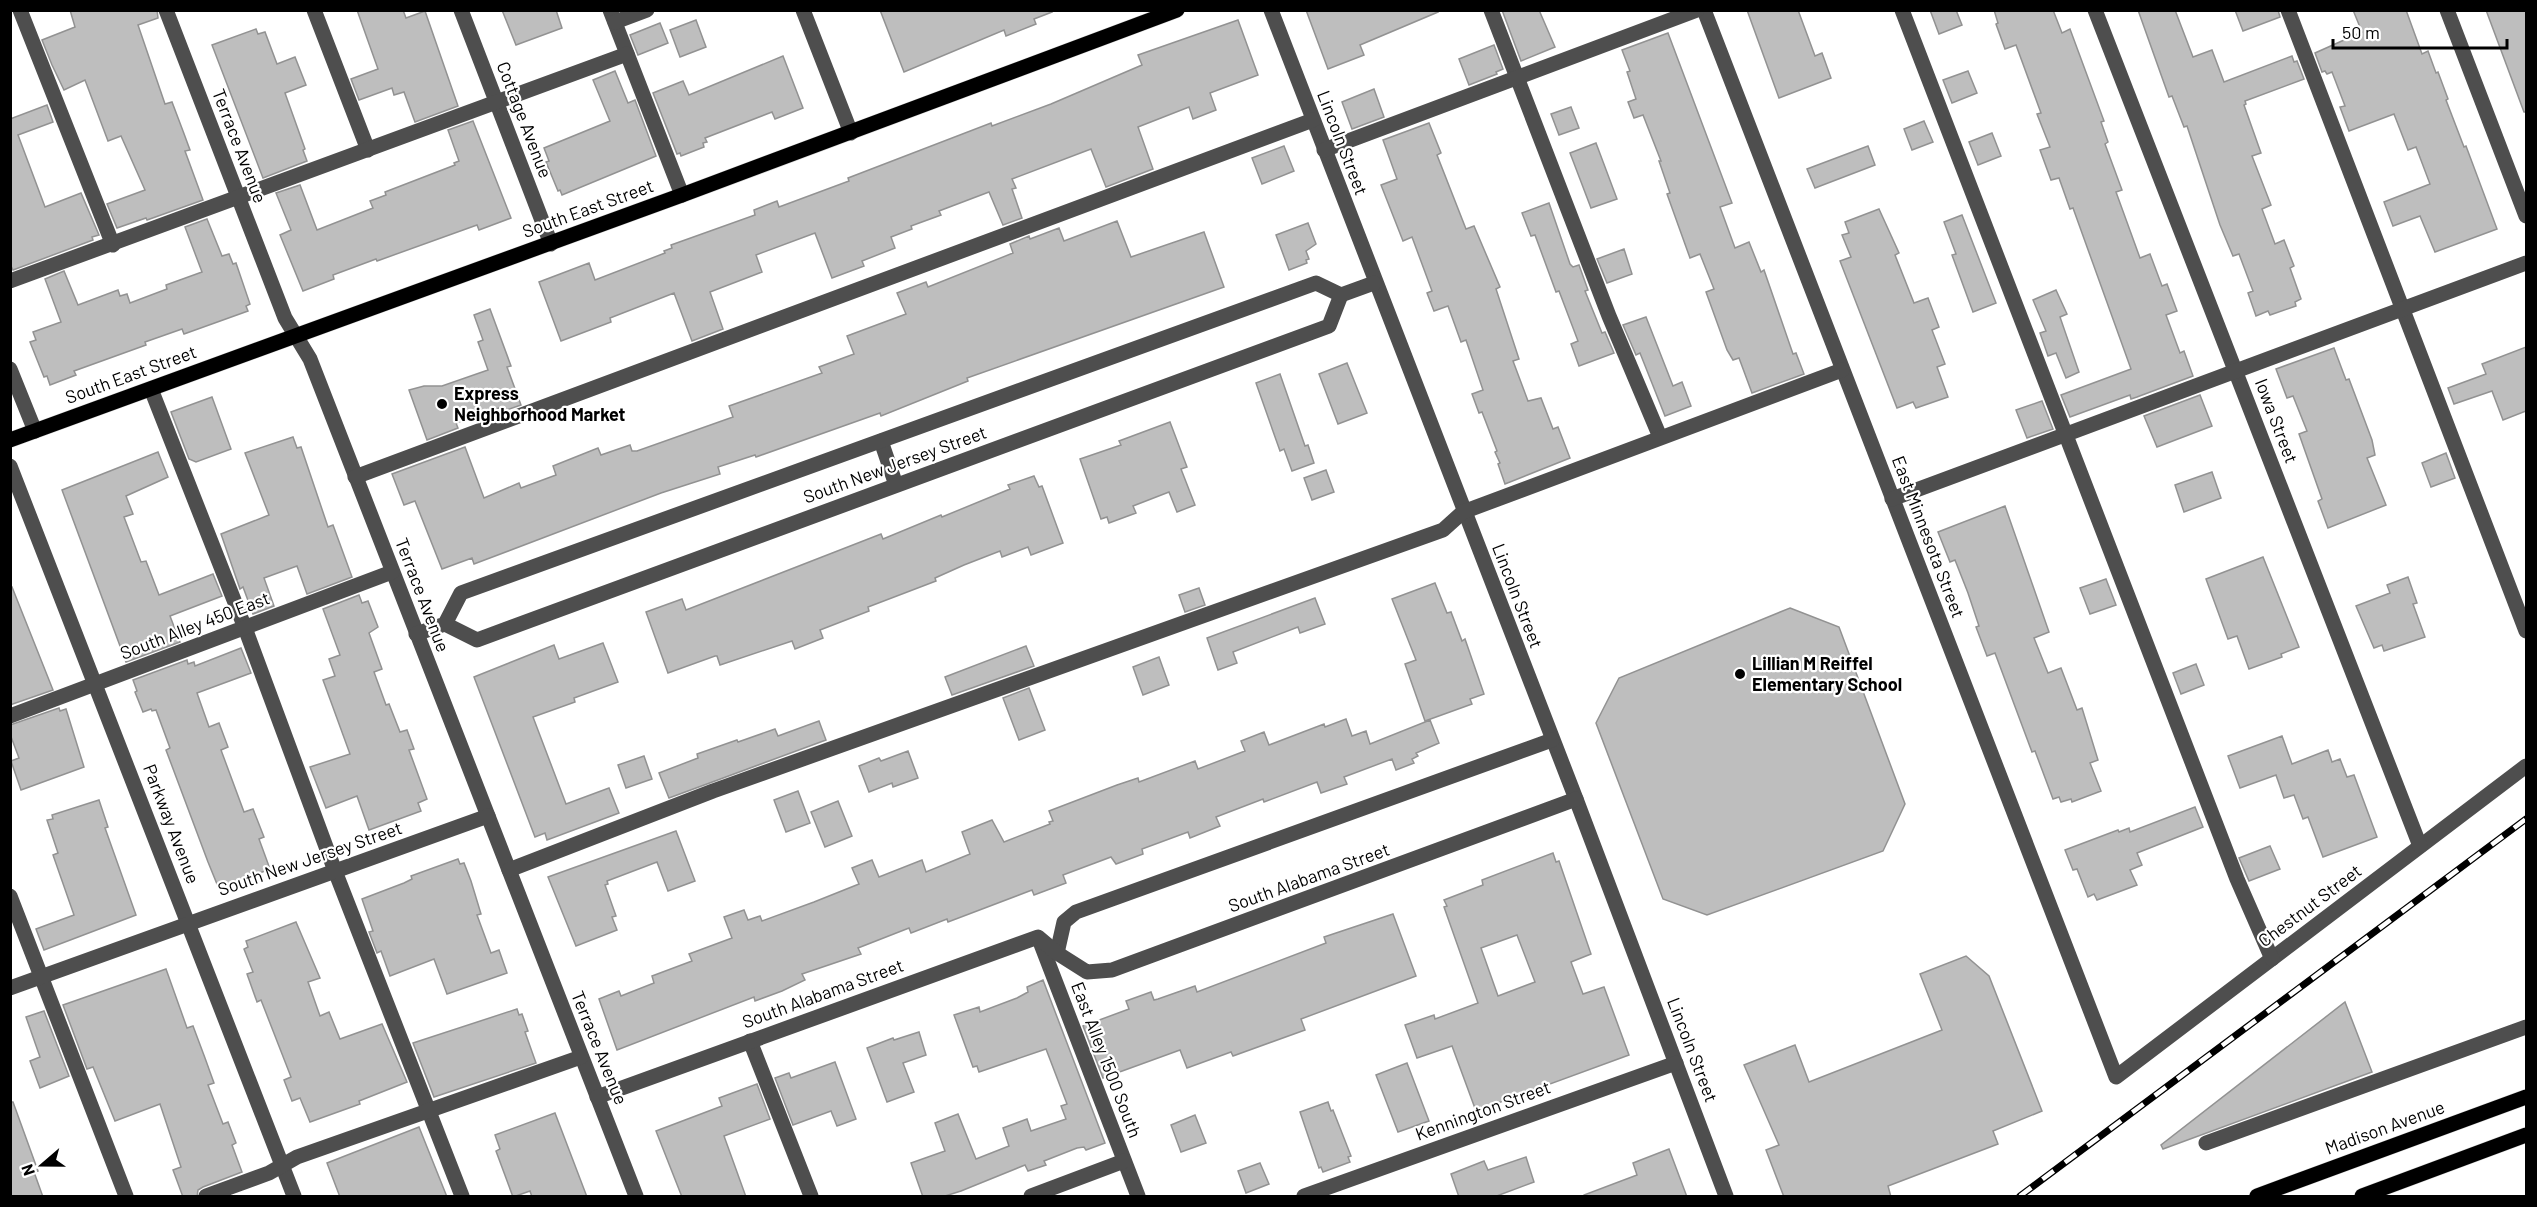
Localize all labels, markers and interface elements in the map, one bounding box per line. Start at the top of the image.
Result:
scale bar [2333,12,2507,50]
text: 50 m [2342,21,2380,43]
street label: Cottage Avenue [493,58,557,181]
street label: Terrace Avenue [208,85,272,206]
street label: Lincoln Street [1313,87,1373,198]
street label: South East Street [519,174,656,242]
street label: South East Street [62,340,199,408]
street label: Iowa Street [2251,375,2303,466]
place label: Express Neighborhood Market [454,382,626,425]
marker: Express Neighborhood Market [435,397,449,411]
street label: South New Jersey Street [800,421,989,507]
street label: East Minnesota Street [1888,452,1970,621]
street label: Terrace Avenue [391,534,455,655]
street label: Lincoln Street [1488,540,1548,651]
street label: South Alley 450 East [117,586,273,664]
place label: Lillian M Reiffel Elementary School [1752,652,1902,695]
marker: Lillian M Reiffel Elementary School [1733,667,1747,681]
street label: Parkway Avenue [139,761,205,887]
street label: South New Jersey Street [215,816,405,900]
street label: South Alabama Street [1225,838,1392,916]
street label: Chestnut Street [2253,859,2365,951]
street label: South Alabama Street [739,954,906,1032]
street label: East Alley 1500 South [1067,979,1147,1141]
street label: Terrace Avenue [567,988,633,1108]
street label: Lincoln Street [1663,994,1723,1105]
street label: Kennington Street [1412,1075,1553,1145]
street label: Madison Avenue [2322,1095,2447,1159]
north arrow [12,1135,72,1195]
text: N [17,1162,38,1179]

